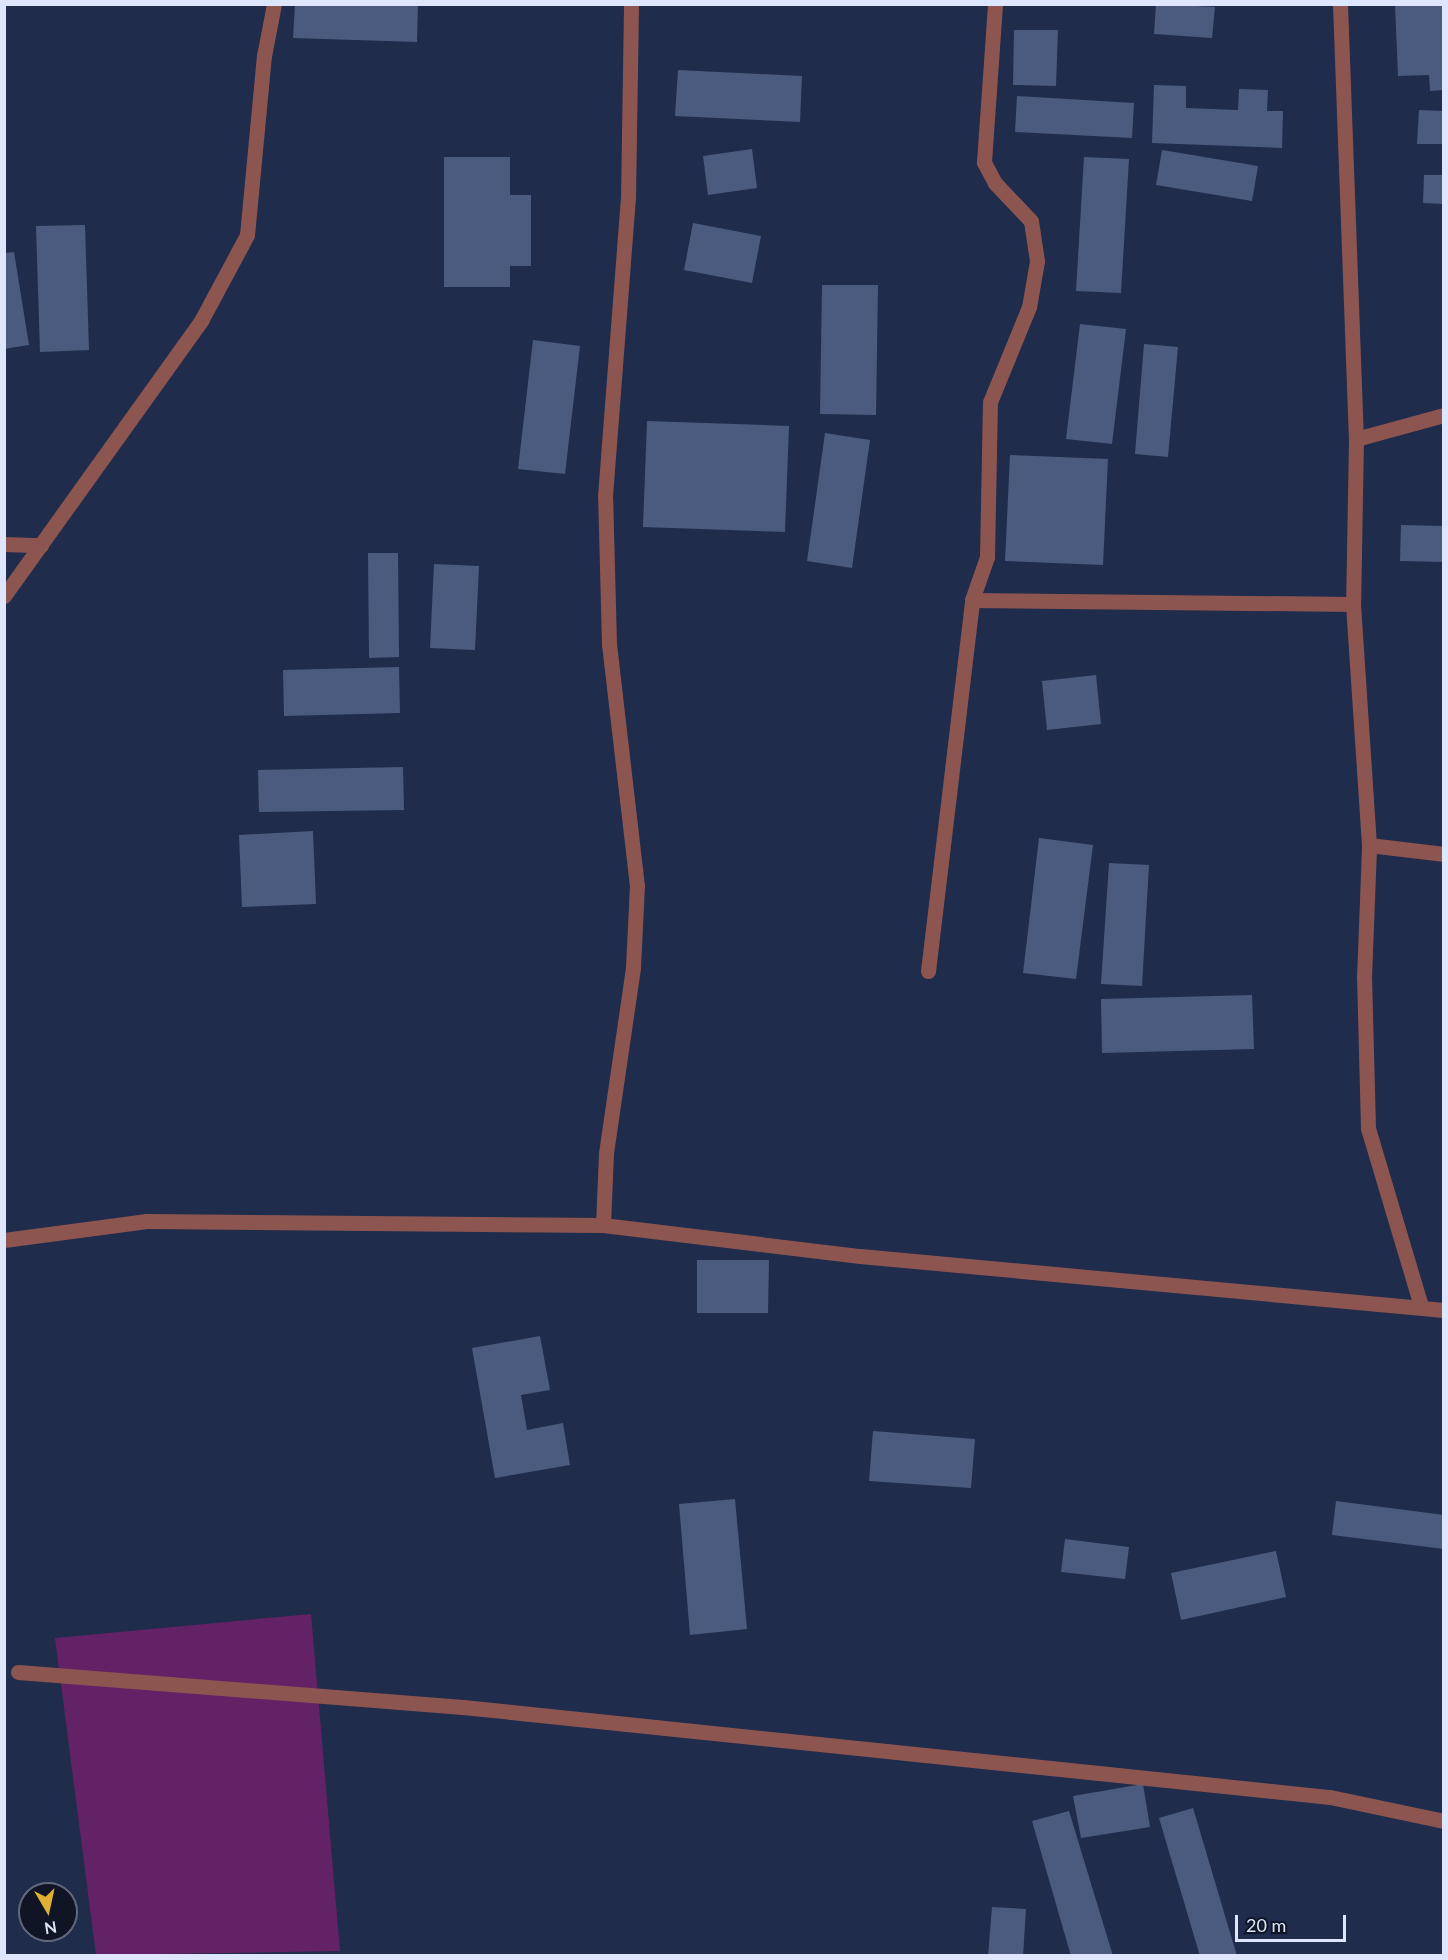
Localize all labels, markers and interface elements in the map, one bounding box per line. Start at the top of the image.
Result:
north arrow [18,1882,78,1942]
scale bar [1238,1903,1349,1941]
text: 20 m [1246,1914,1286,1936]
text: N [43,1918,58,1939]

